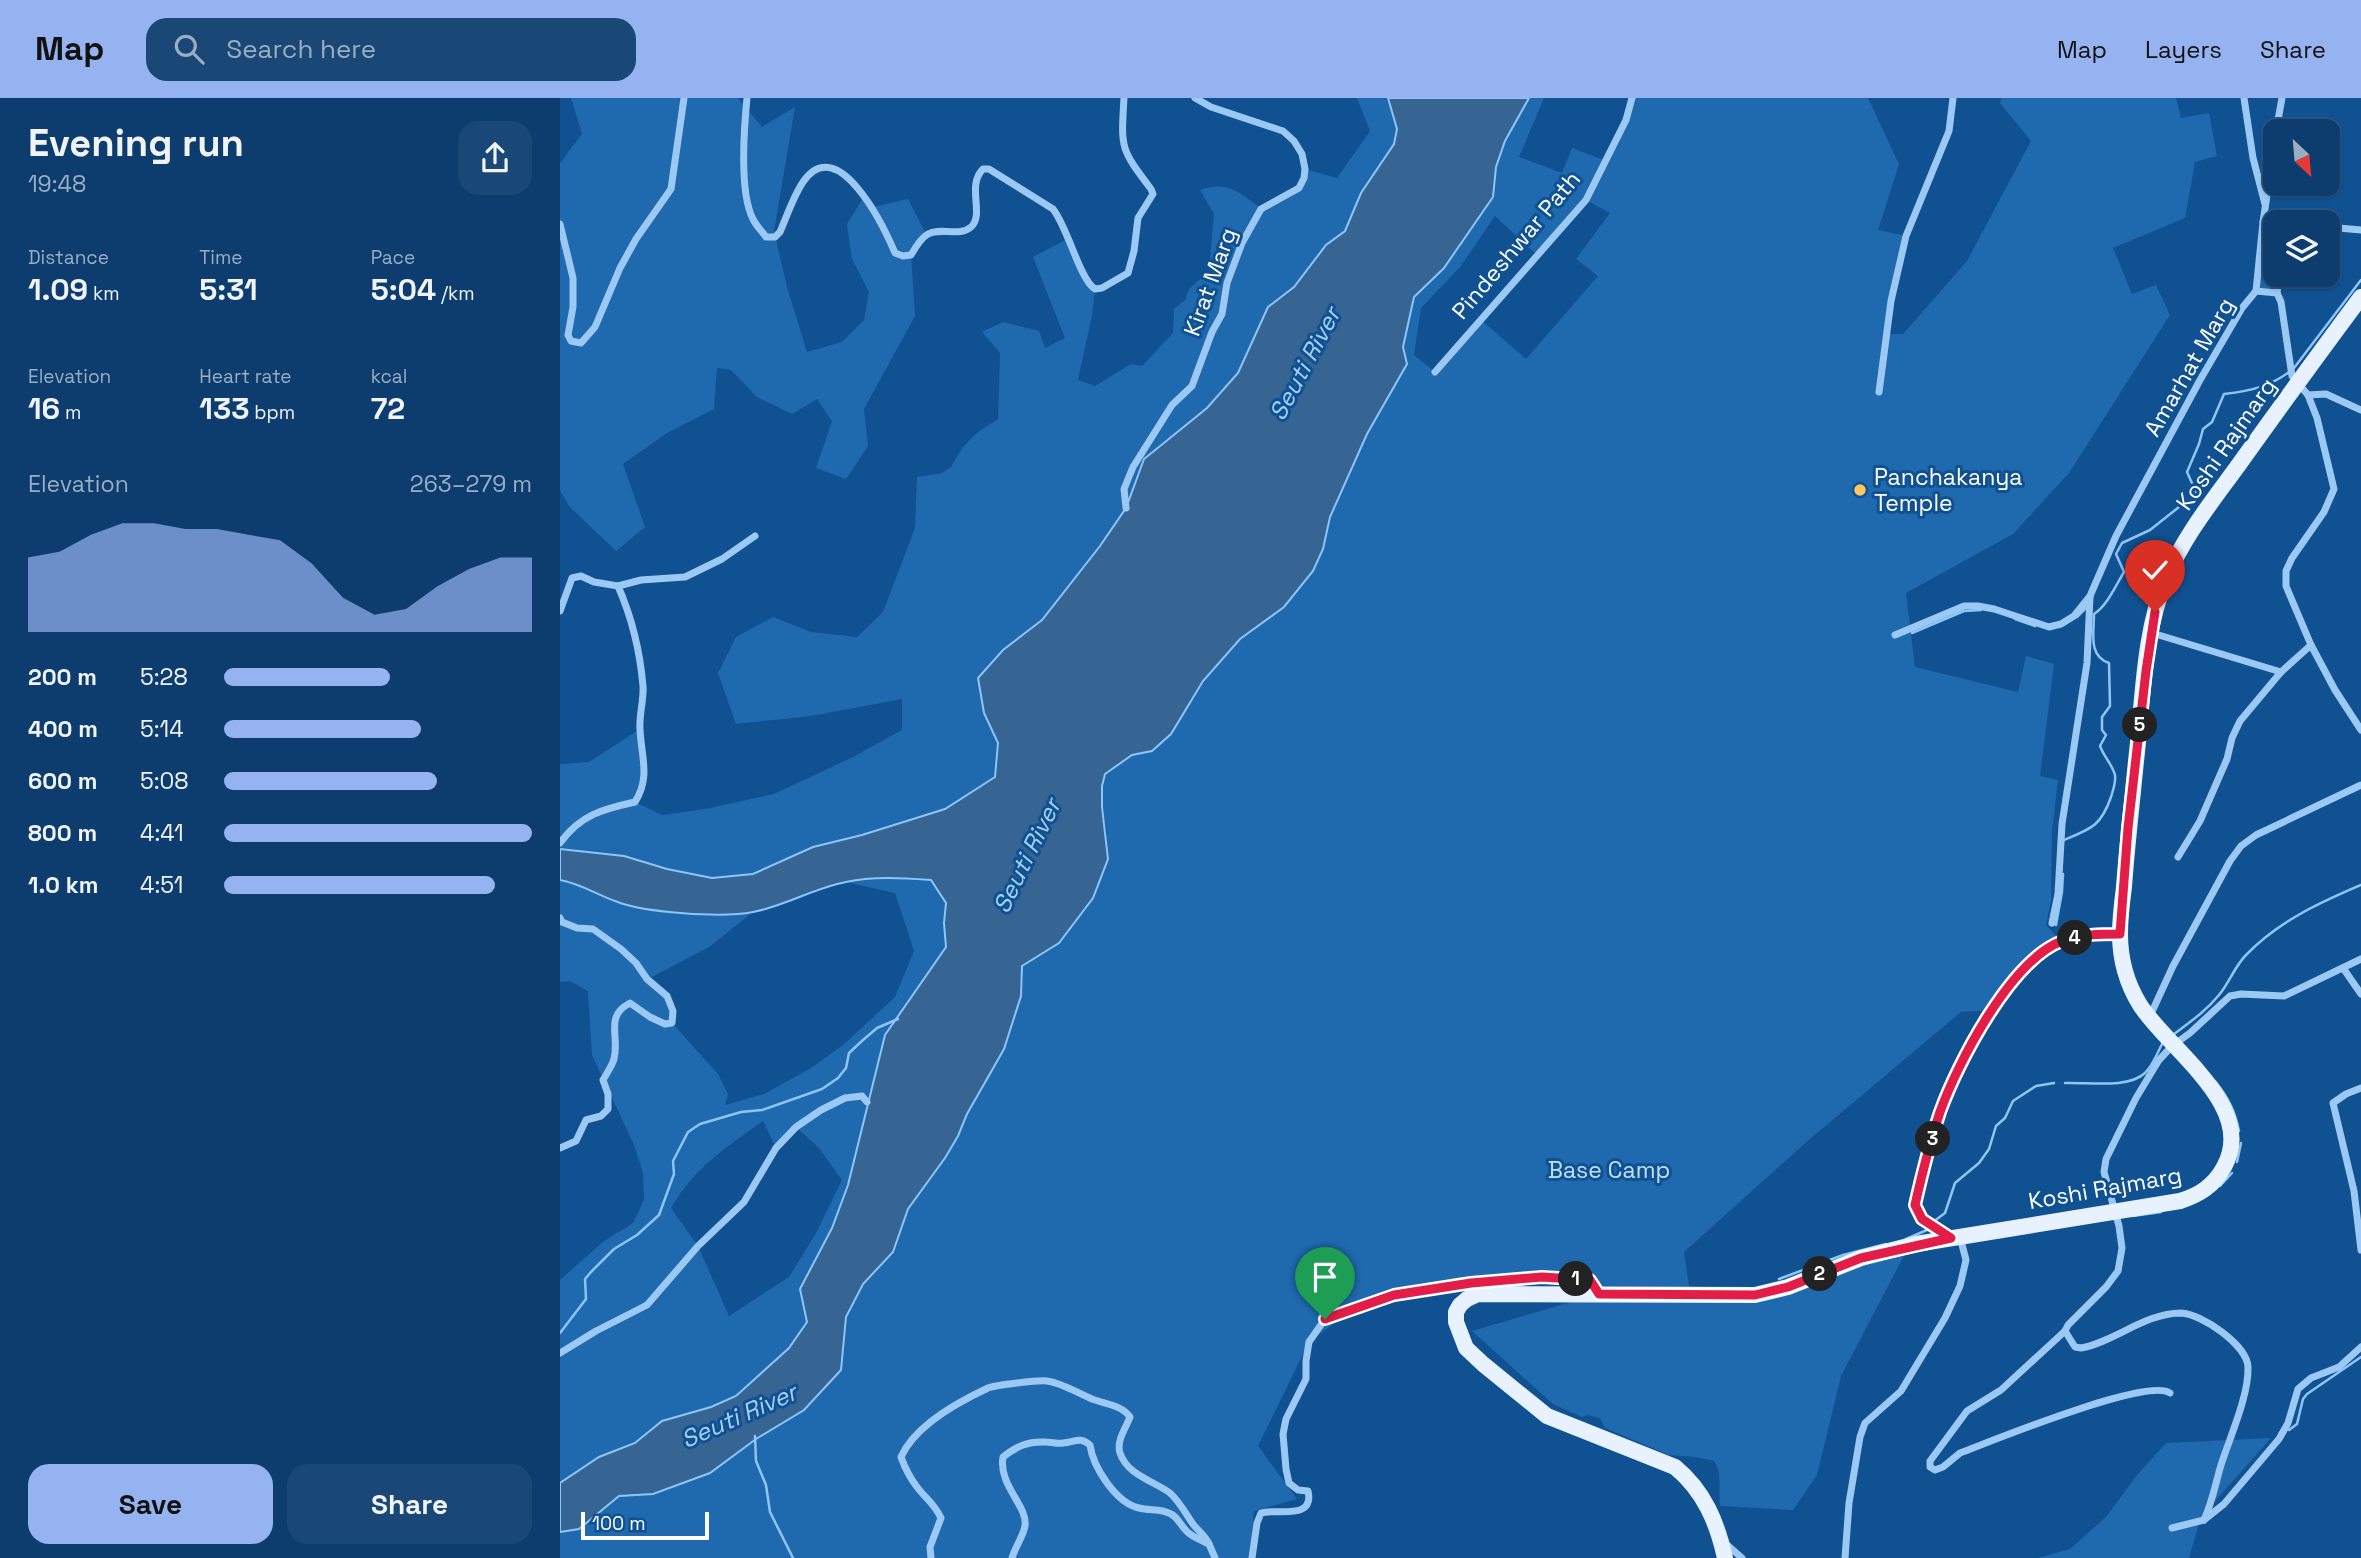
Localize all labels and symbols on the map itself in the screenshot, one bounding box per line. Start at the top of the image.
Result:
north arrow [2263,119,2340,196]
street label: Pindeshwar Path [1445,165,1587,325]
street label: Kirat Marg [1177,224,1243,340]
street label: Amarhat Marg [2137,292,2241,442]
water label: Seuti River [1262,299,1349,426]
street label: Koshi Rajmarg [2169,372,2283,516]
place label: Panchakanya Temple [1874,462,2023,518]
marker: Panchakanya Temple [1852,482,1868,498]
pin [2125,540,2185,612]
pin: 5 [2122,708,2158,742]
water label: Seuti River [986,791,1069,918]
pin: 4 [2058,920,2092,956]
pin: 3 [1916,1122,1950,1156]
park label: Base Camp [1548,1155,1670,1185]
street label: Koshi Rajmarg [2026,1160,2184,1216]
pin [1295,1247,1355,1319]
pin: 2 [1802,1256,1838,1292]
pin: 1 [1558,1262,1594,1296]
water label: Seuti River [676,1375,804,1455]
scale bar [581,1509,709,1541]

